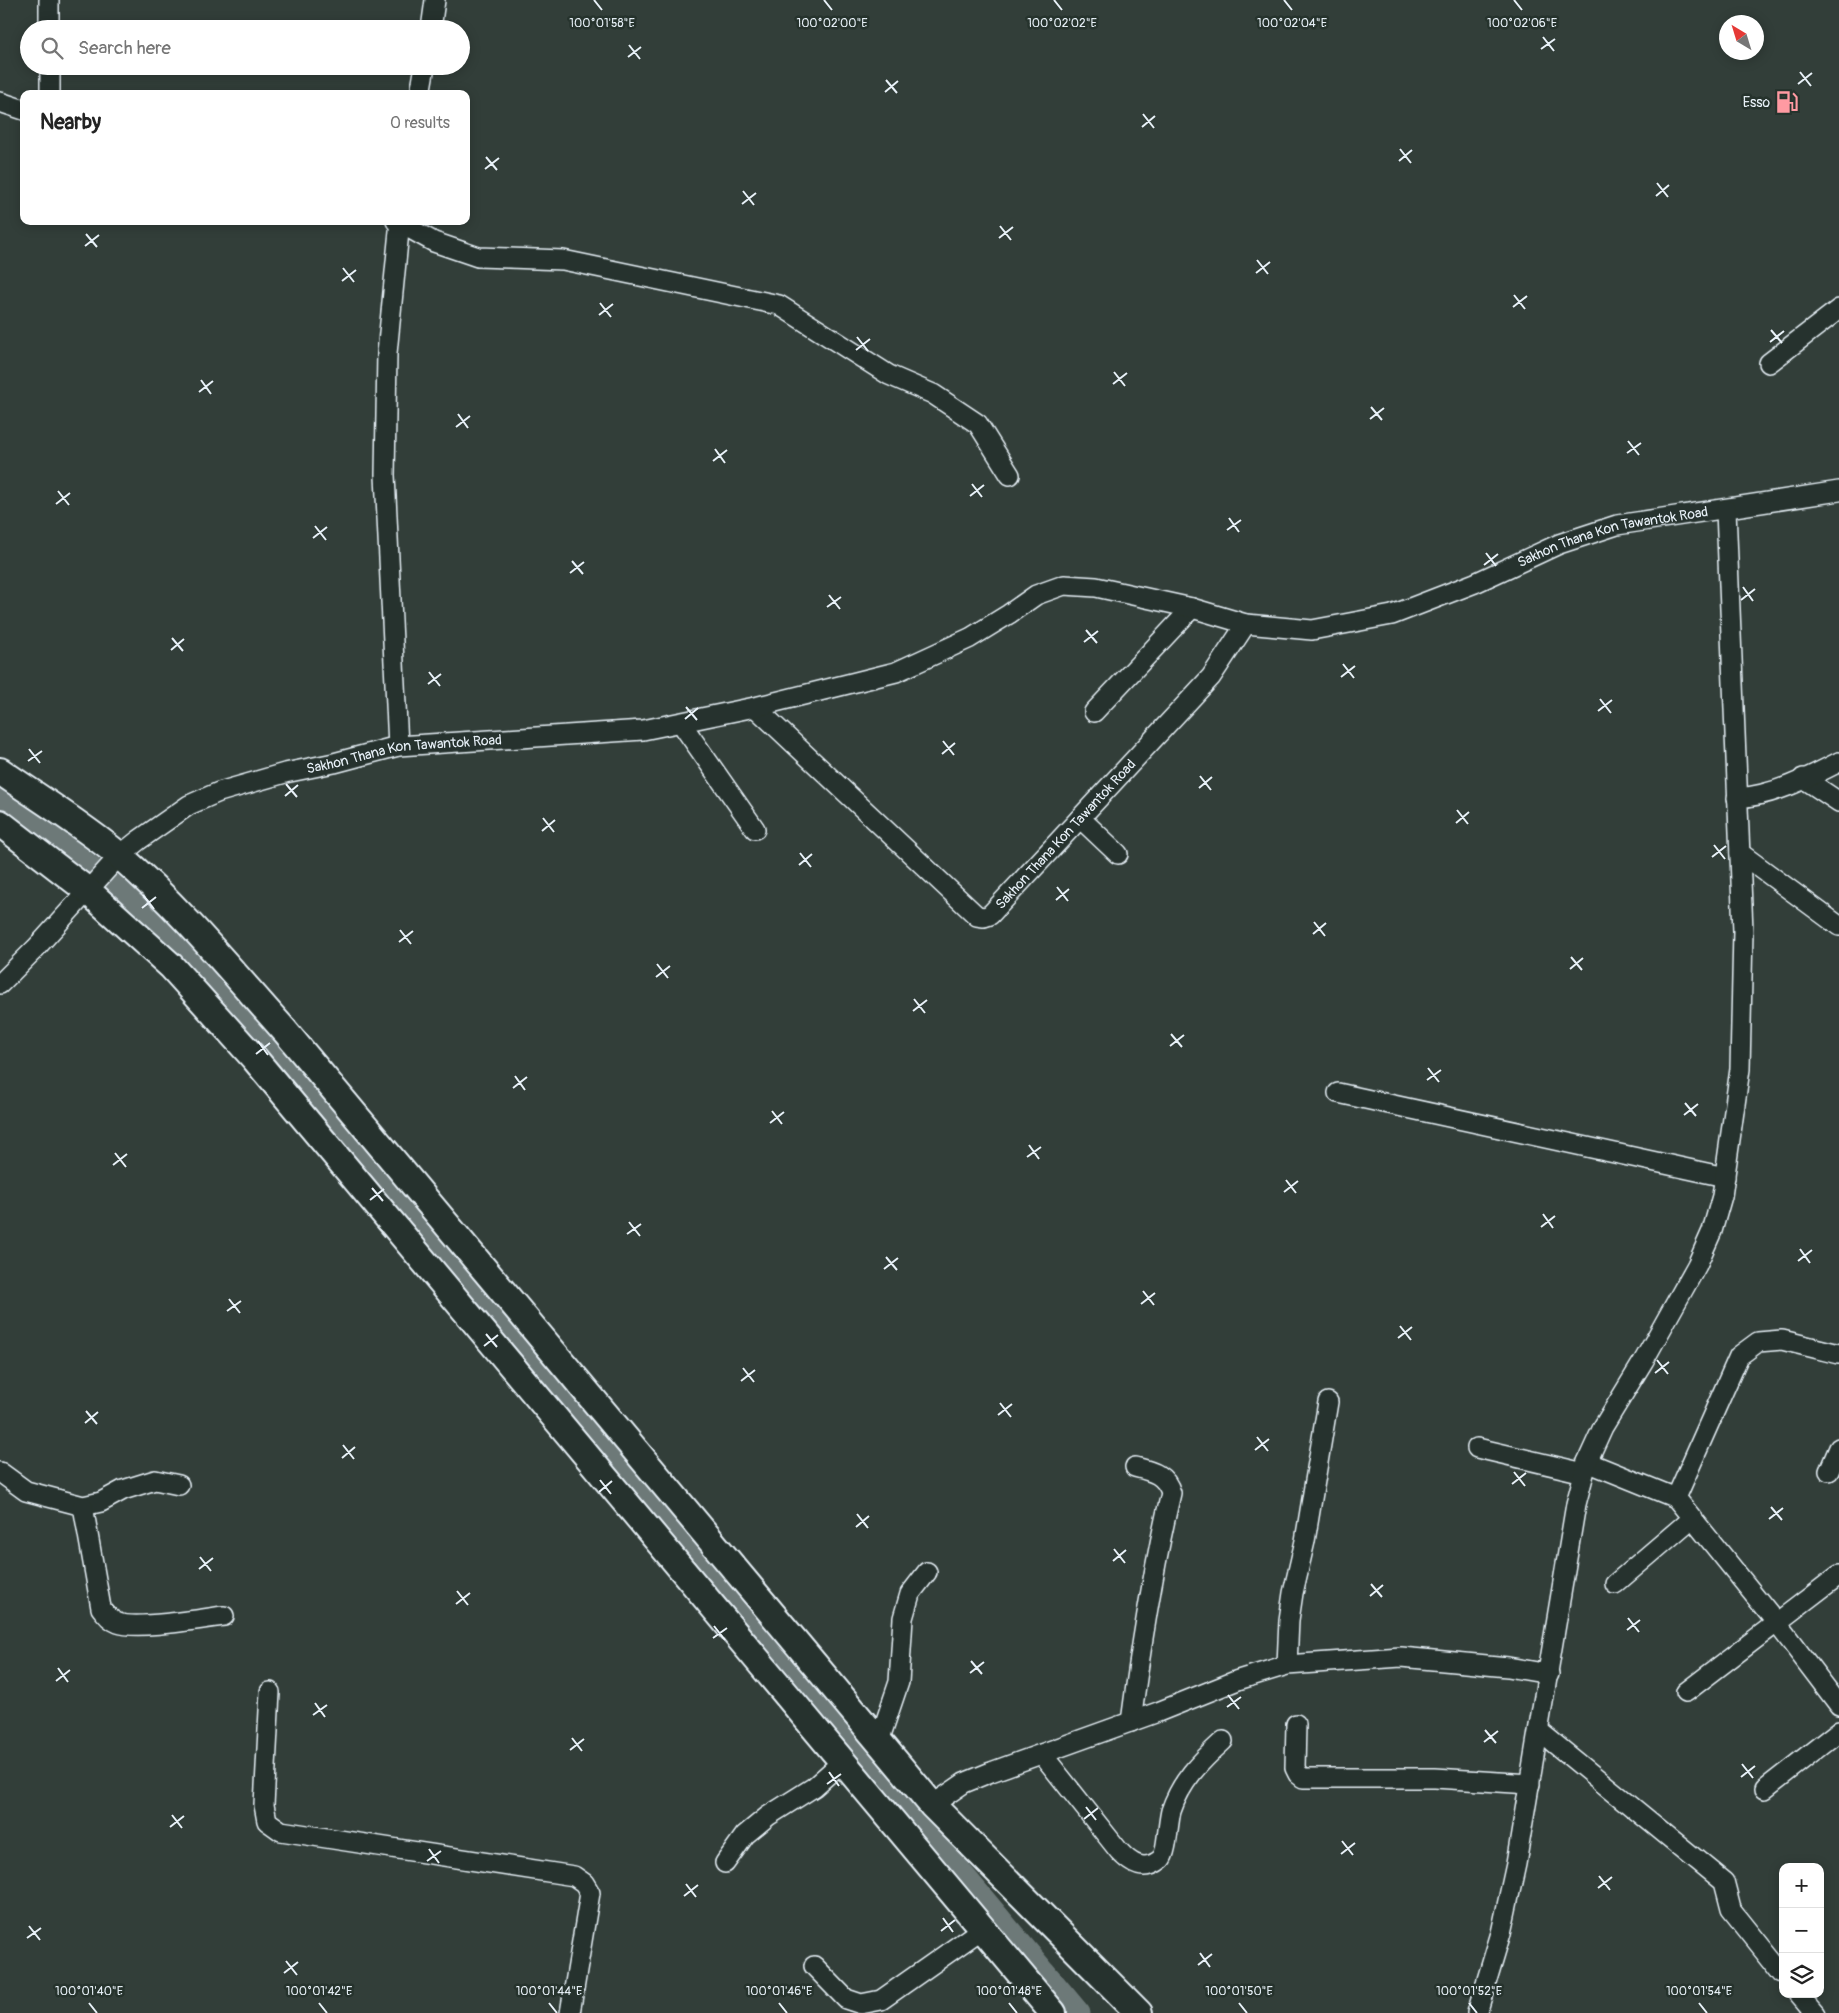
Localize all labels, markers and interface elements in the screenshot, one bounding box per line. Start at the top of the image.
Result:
north arrow [1719,15,1764,60]
text: 100°01'58"E [569,16,635,31]
text: 100°02'00"E [796,16,868,31]
text: 100°02'02"E [1027,16,1097,31]
text: 100°02'04"E [1257,16,1327,31]
text: 100°02'06"E [1487,16,1557,31]
search box [20,20,470,75]
icon: search [38,34,66,62]
text: Search here [78,36,171,60]
fuel station icon: Esso [1774,89,1800,115]
place label: Esso [1743,94,1770,111]
text: Nearby [40,109,101,136]
text: 0 results [390,113,450,133]
street label: Sakhon Thana Kon Tawantok Road [1514,503,1709,571]
street label: Sakhon Thana Kon Tawantok Road [305,731,502,777]
street label: Sakhon Thana Kon Tawantok Road [992,755,1139,912]
map controls [1779,1863,1824,1998]
button: + [1779,1863,1824,1908]
button: − [1779,1908,1824,1953]
button: layers [1779,1953,1824,1998]
text: 100°01'40"E [55,1984,123,1999]
text: 100°01'42"E [286,1984,352,1999]
text: 100°01'44"E [516,1984,582,1999]
text: 100°01'46"E [746,1984,812,1999]
text: 100°01'48"E [976,1984,1042,1999]
text: 100°01'50"E [1205,1984,1273,1999]
text: 100°01'52"E [1436,1984,1502,1999]
text: 100°01'54"E [1666,1984,1732,1999]

